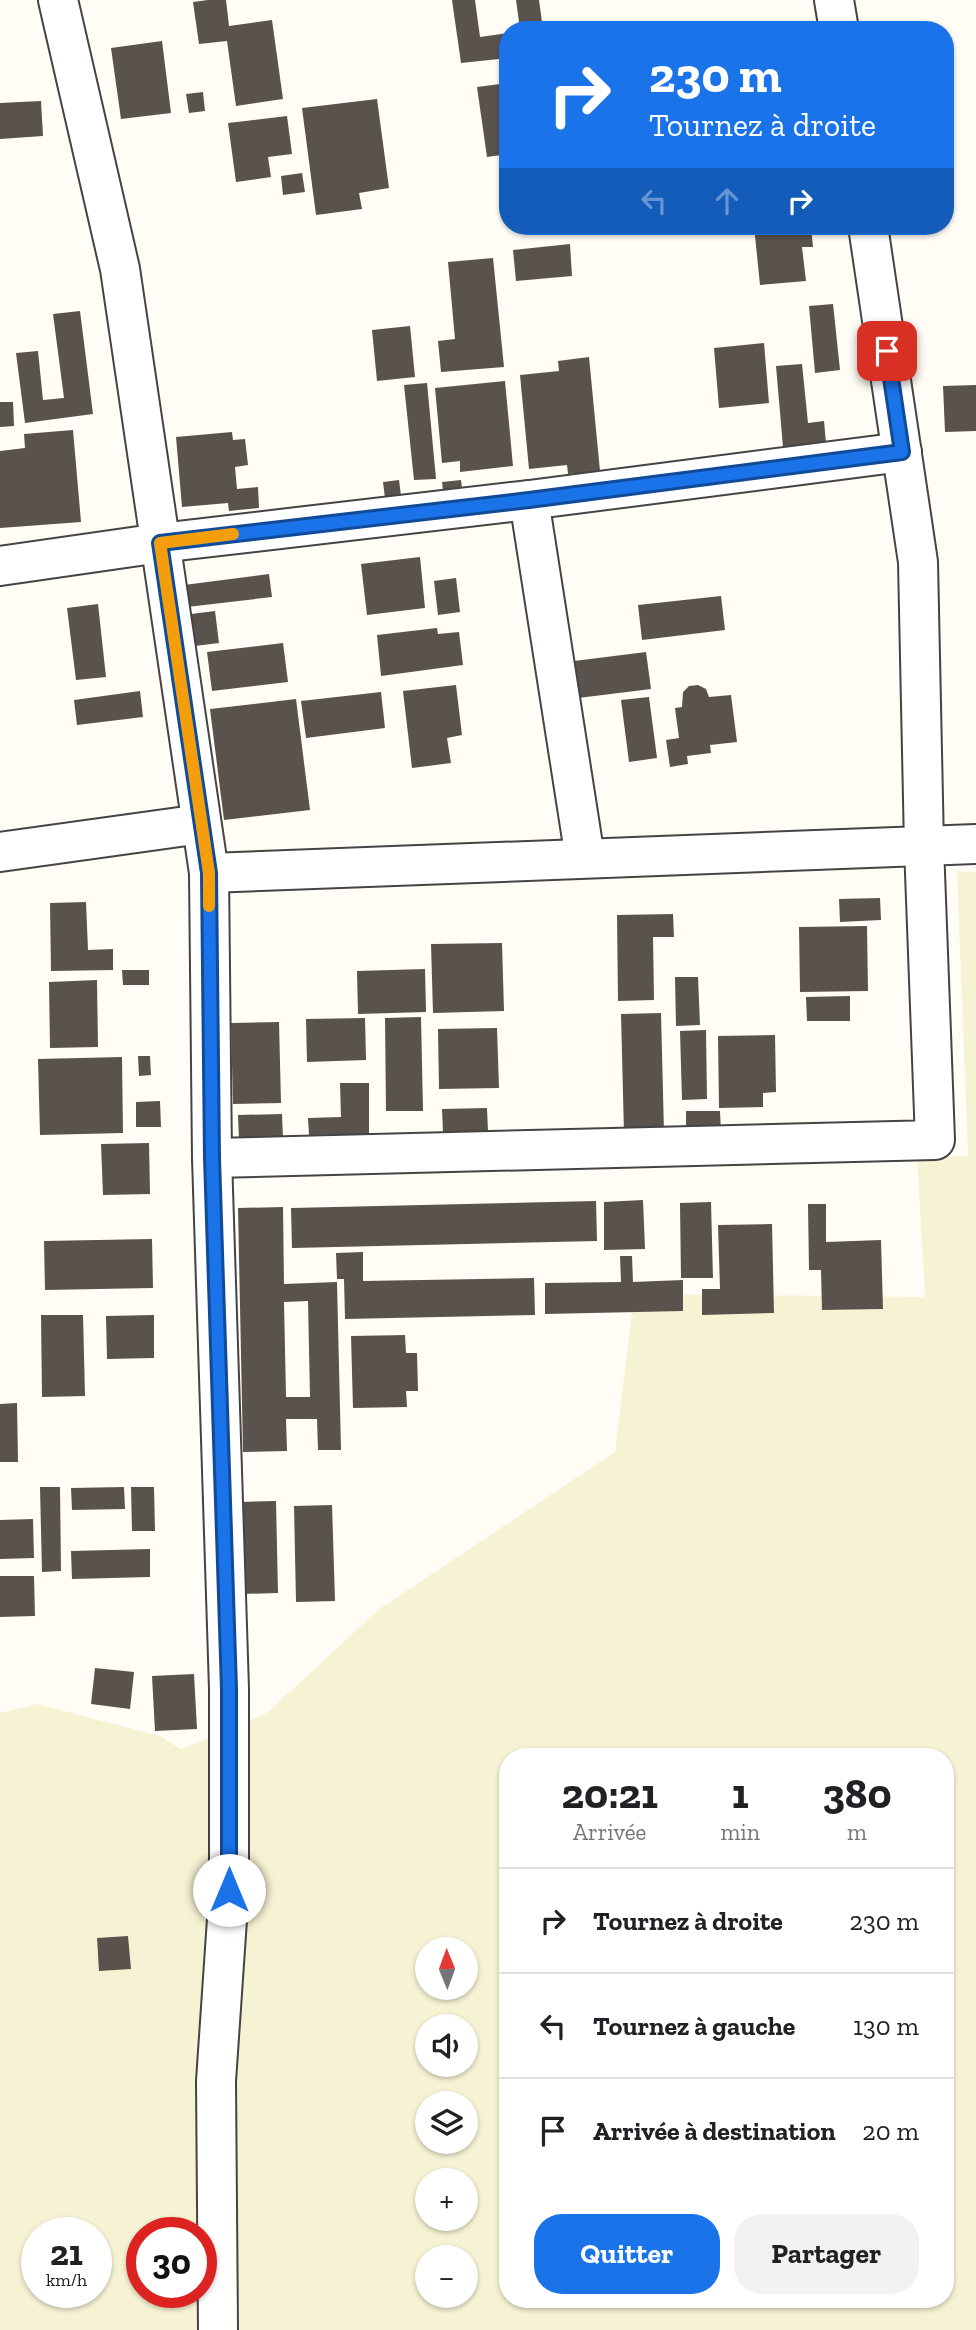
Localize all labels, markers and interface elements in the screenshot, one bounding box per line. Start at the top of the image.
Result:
text: 230 m [649,46,782,105]
icon: right [534,49,625,140]
text: Tournez à droite [649,106,876,144]
icon: left [635,182,673,220]
icon: ahead [708,182,746,220]
icon: right [781,182,819,220]
pin [857,321,917,381]
icon: arrive [868,332,906,370]
text: 20:21 [561,1768,658,1819]
text: 1 [732,1768,749,1819]
text: 380 [822,1768,892,1819]
text: Arrivée [573,1818,646,1846]
text: min [721,1818,760,1846]
text: m [847,1818,867,1846]
position arrow [192,1853,266,1927]
icon: right [534,1902,572,1940]
text: Tournez à droite [593,1905,783,1937]
text: 230 m [850,1905,919,1937]
north arrow [415,1937,478,2000]
map controls [415,1937,478,2308]
icon: left [534,2007,572,2045]
text: Tournez à gauche [593,2010,795,2042]
text: 130 m [853,2010,919,2042]
button: sound [415,2014,478,2077]
button: layers [415,2091,478,2154]
icon: arrive [534,2112,572,2150]
text: Arrivée à destination [593,2115,836,2147]
text: 20 m [862,2115,919,2147]
button: + [415,2168,478,2231]
button: Quitter [534,2214,720,2294]
button: Partager [734,2214,919,2294]
speed limit sign: 30 [126,2217,217,2308]
text: 21 [50,2232,83,2274]
button: − [415,2245,478,2308]
text: km/h [46,2269,87,2291]

